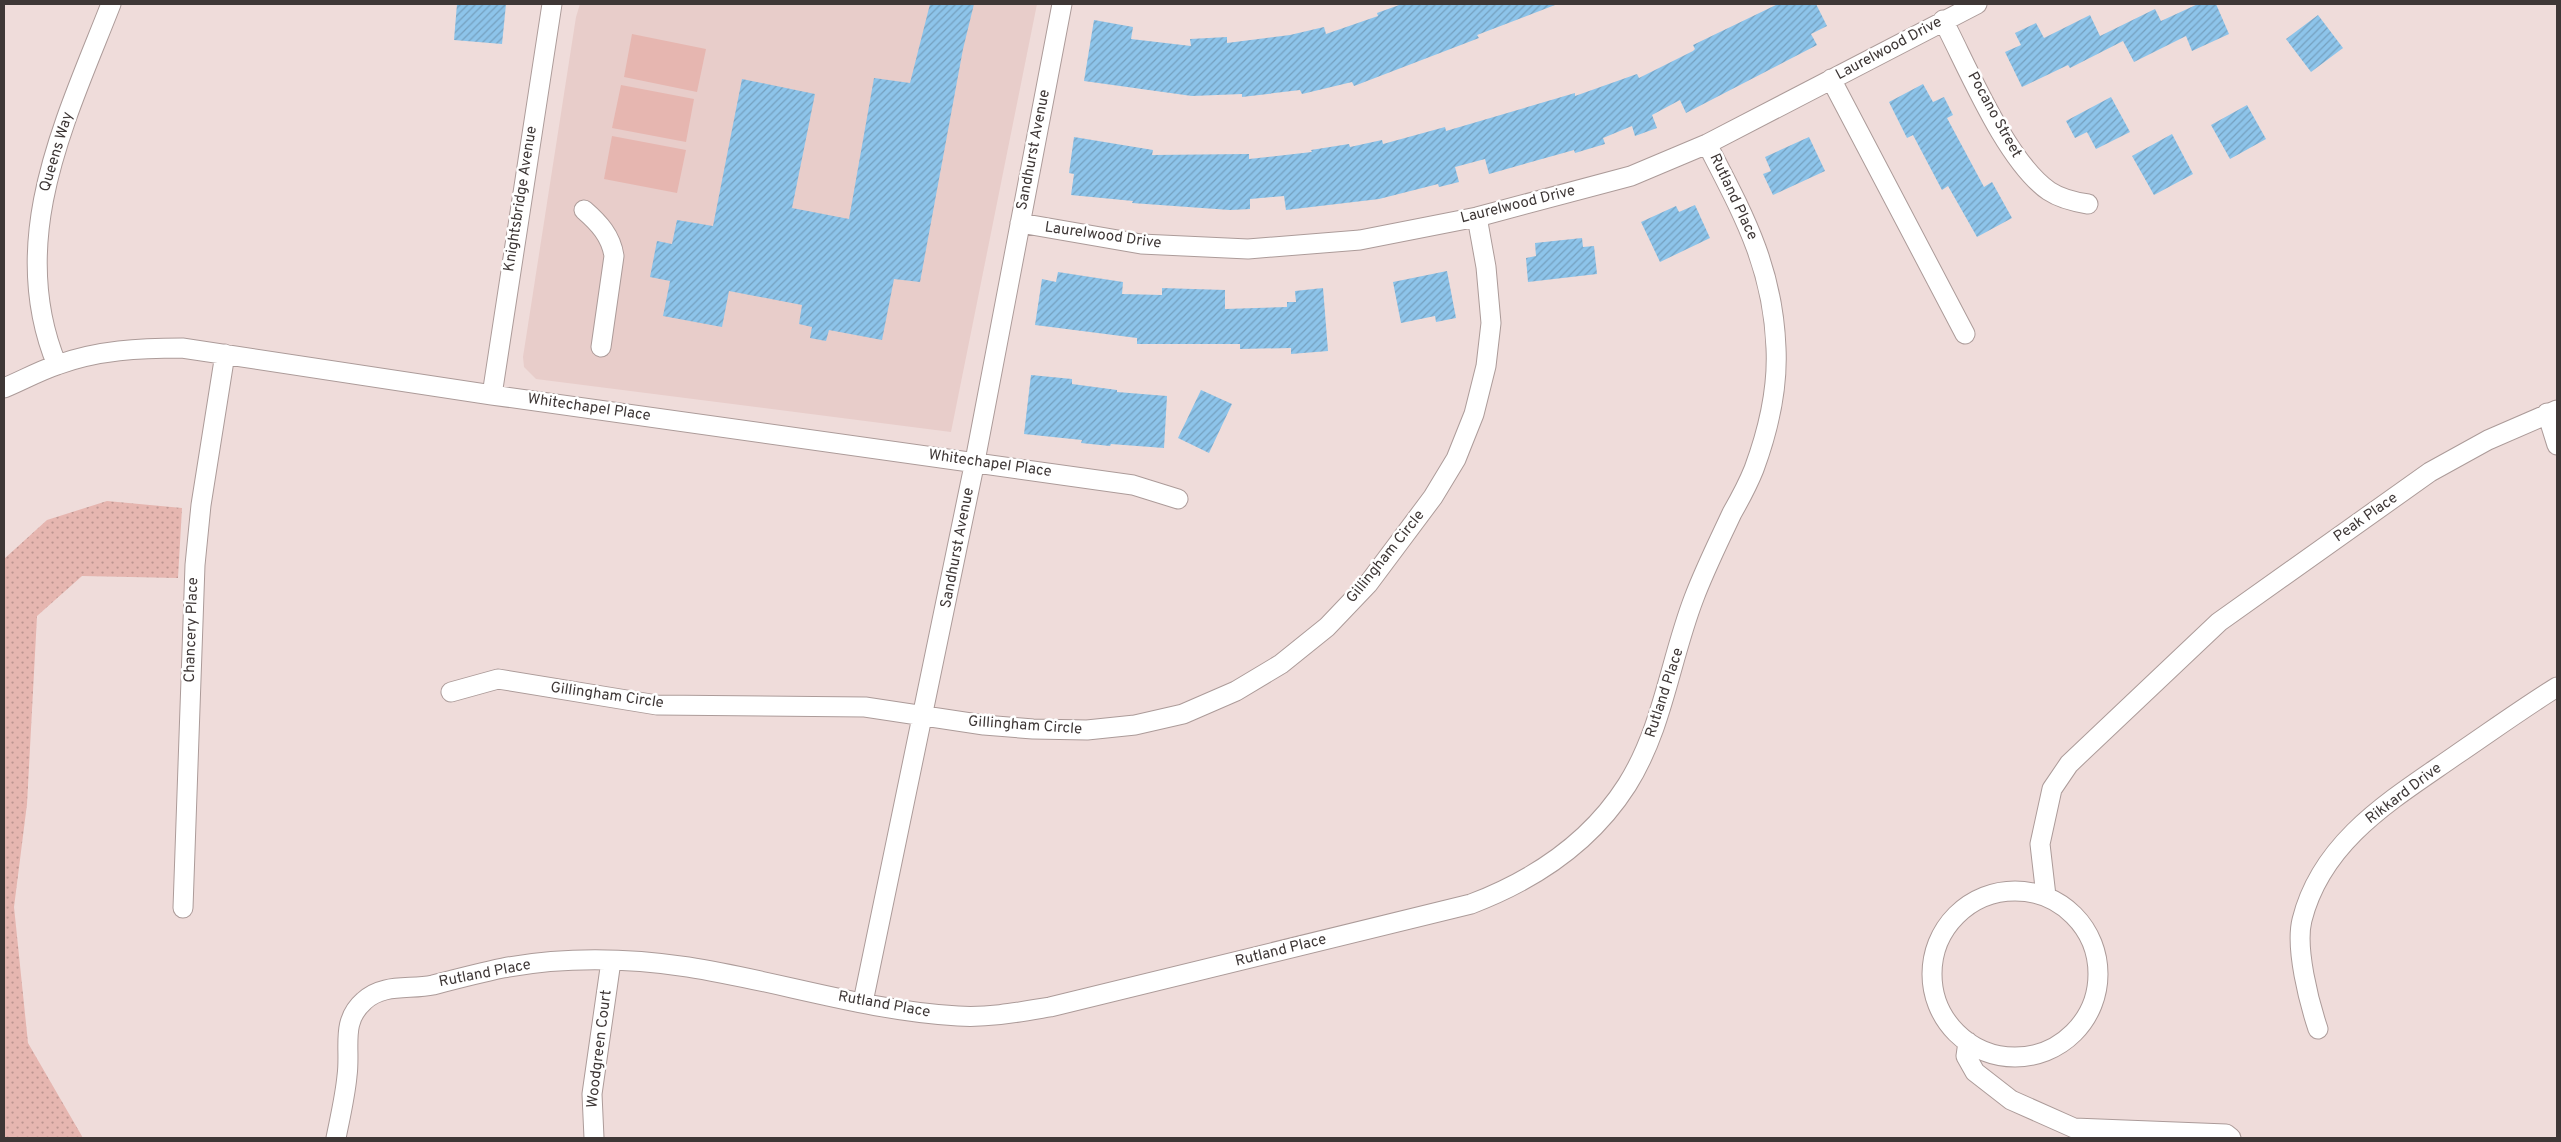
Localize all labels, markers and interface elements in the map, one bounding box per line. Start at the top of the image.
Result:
street label: Laurelwood Drive [1833,13,1945,85]
street label: Pocano Street [1963,69,2025,161]
street label: Sandhurst Avenue [1013,88,1055,212]
street label: Queens Way [36,110,78,194]
street label: Knightsbridge Avenue [500,125,542,273]
street label: Rutland Place [1705,151,1761,243]
street label: Laurelwood Drive [1459,182,1577,228]
street label: Laurelwood Drive [1043,218,1163,254]
street label: Whitechapel Place [526,390,652,426]
street label: Whitechapel Place [927,446,1053,482]
street label: Sandhurst Avenue [937,486,979,610]
street label: Peak Place [2330,489,2402,547]
street label: Gillingham Circle [1343,507,1429,607]
street label: Chancery Place [181,577,203,683]
street label: Rutland Place [1642,646,1688,740]
street label: Gillingham Circle [549,679,665,713]
street label: Gillingham Circle [967,713,1083,739]
street label: Rikkard Drive [2362,759,2446,829]
street label: Rutland Place [1233,930,1329,972]
street label: Rutland Place [437,956,533,992]
street label: Rutland Place [836,988,932,1022]
street label: Woodgreen Court [583,989,617,1109]

